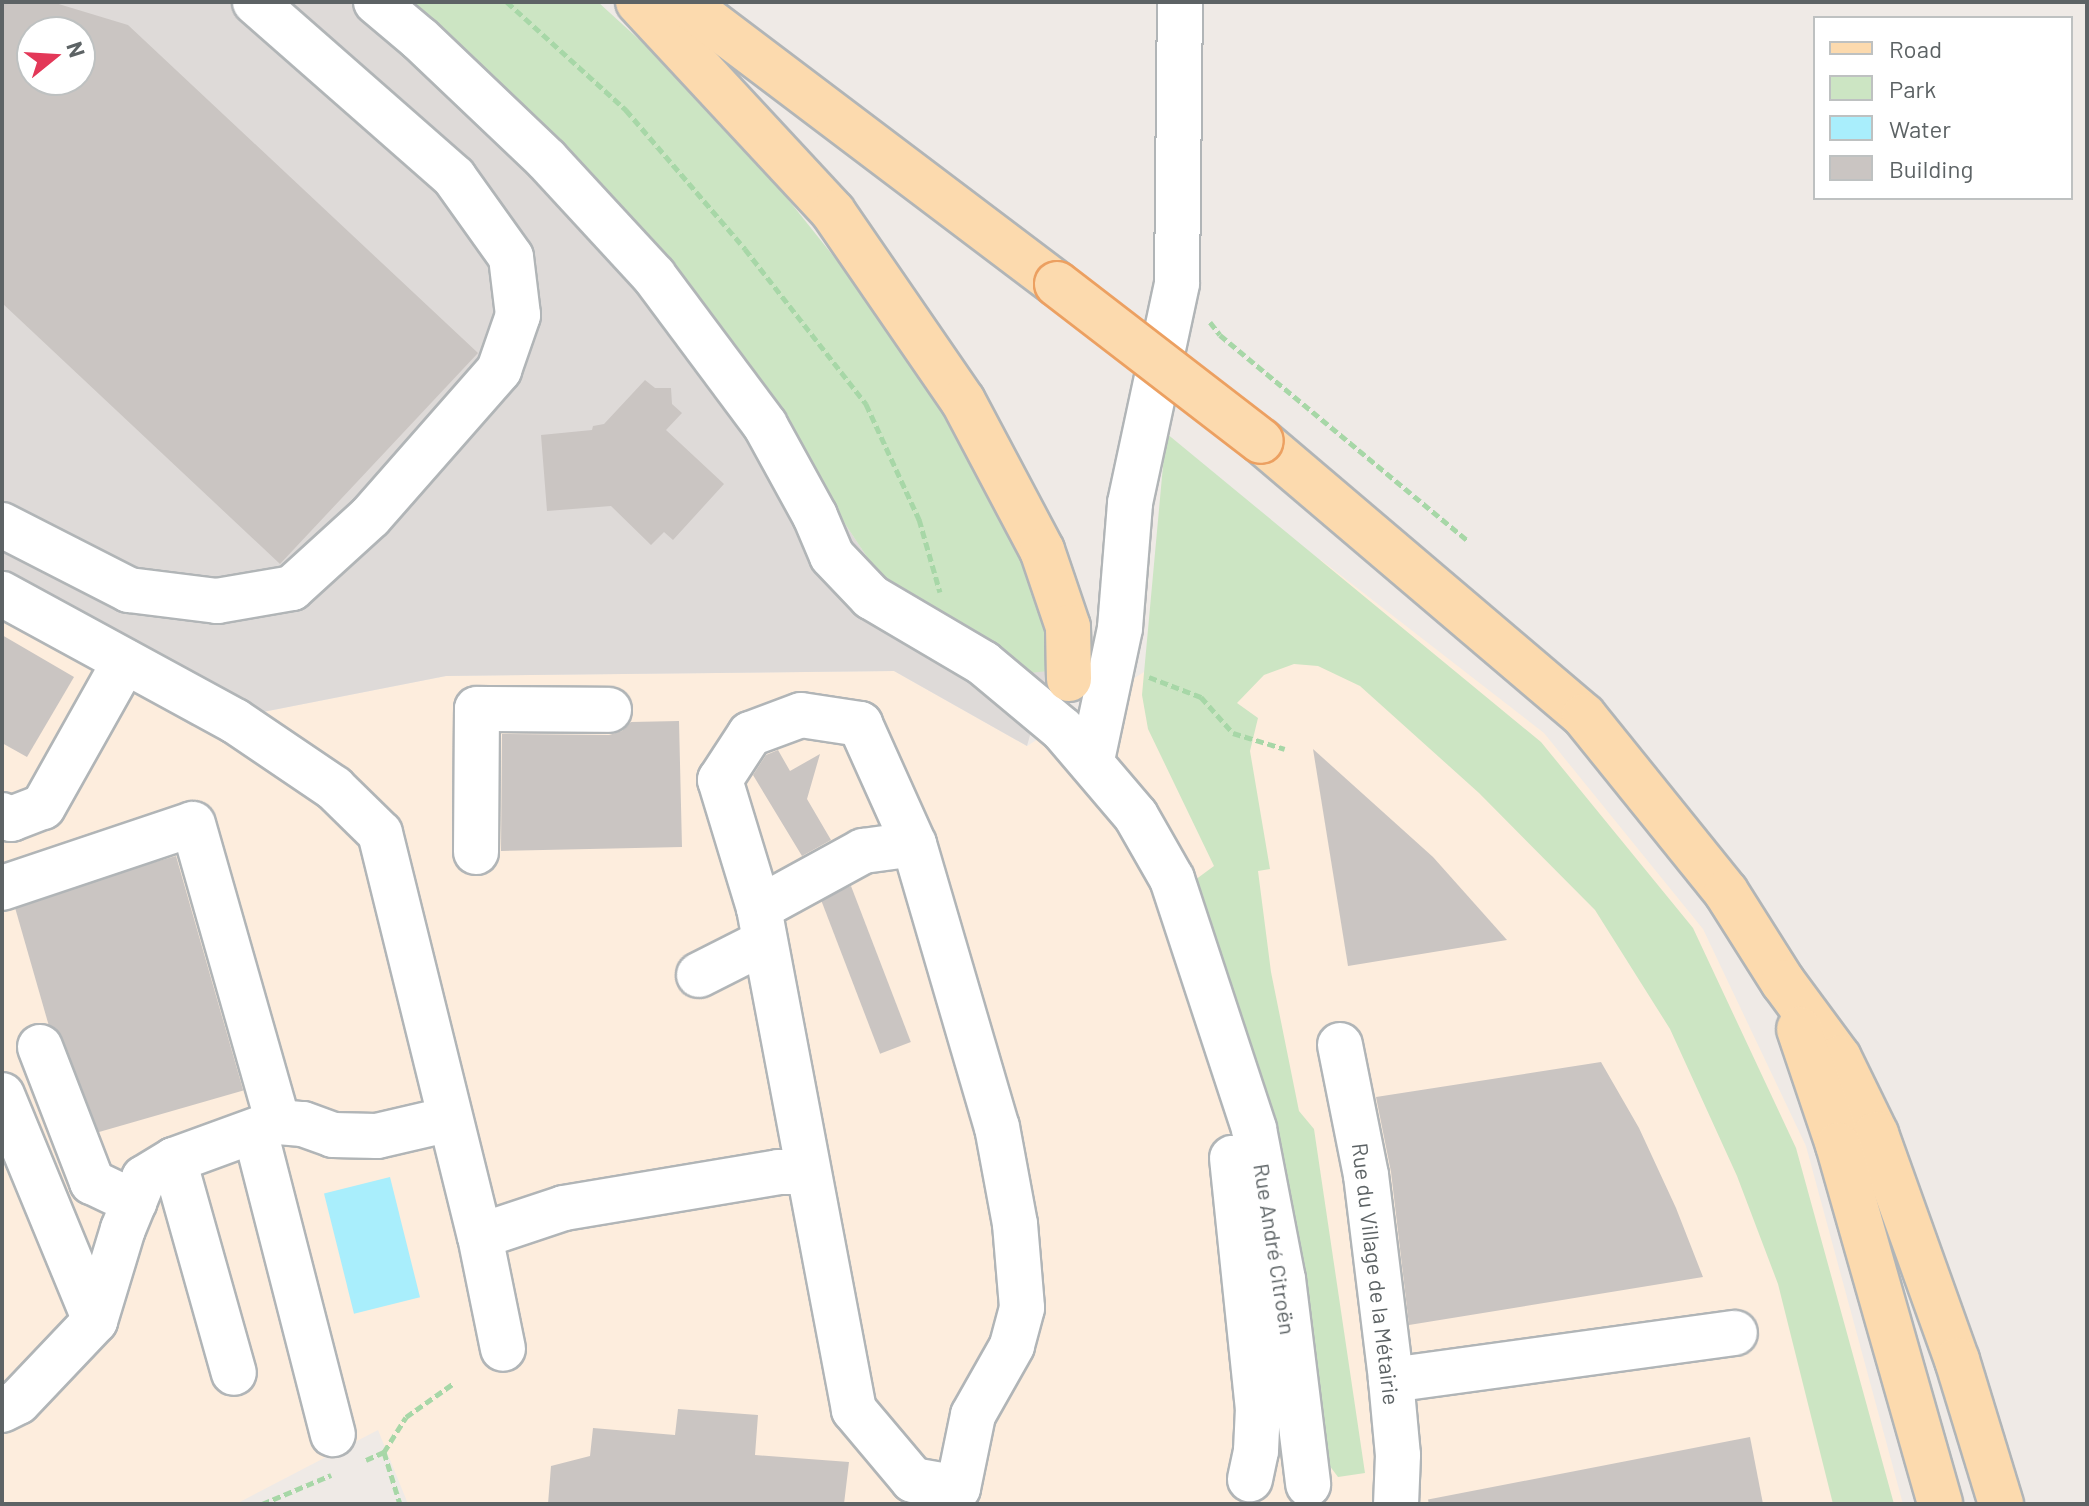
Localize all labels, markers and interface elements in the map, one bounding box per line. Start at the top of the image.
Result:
north arrow [16,16,96,96]
legend [1813,16,2073,200]
text: Road [1889,34,1942,63]
text: N [62,38,92,60]
text: Park [1889,74,1936,103]
text: Water [1889,114,1951,143]
text: Building [1889,154,1973,183]
street label: Rue du Village de la Métairie [1347,1141,1405,1407]
street label: Rue André Citroën [1248,1162,1302,1336]

